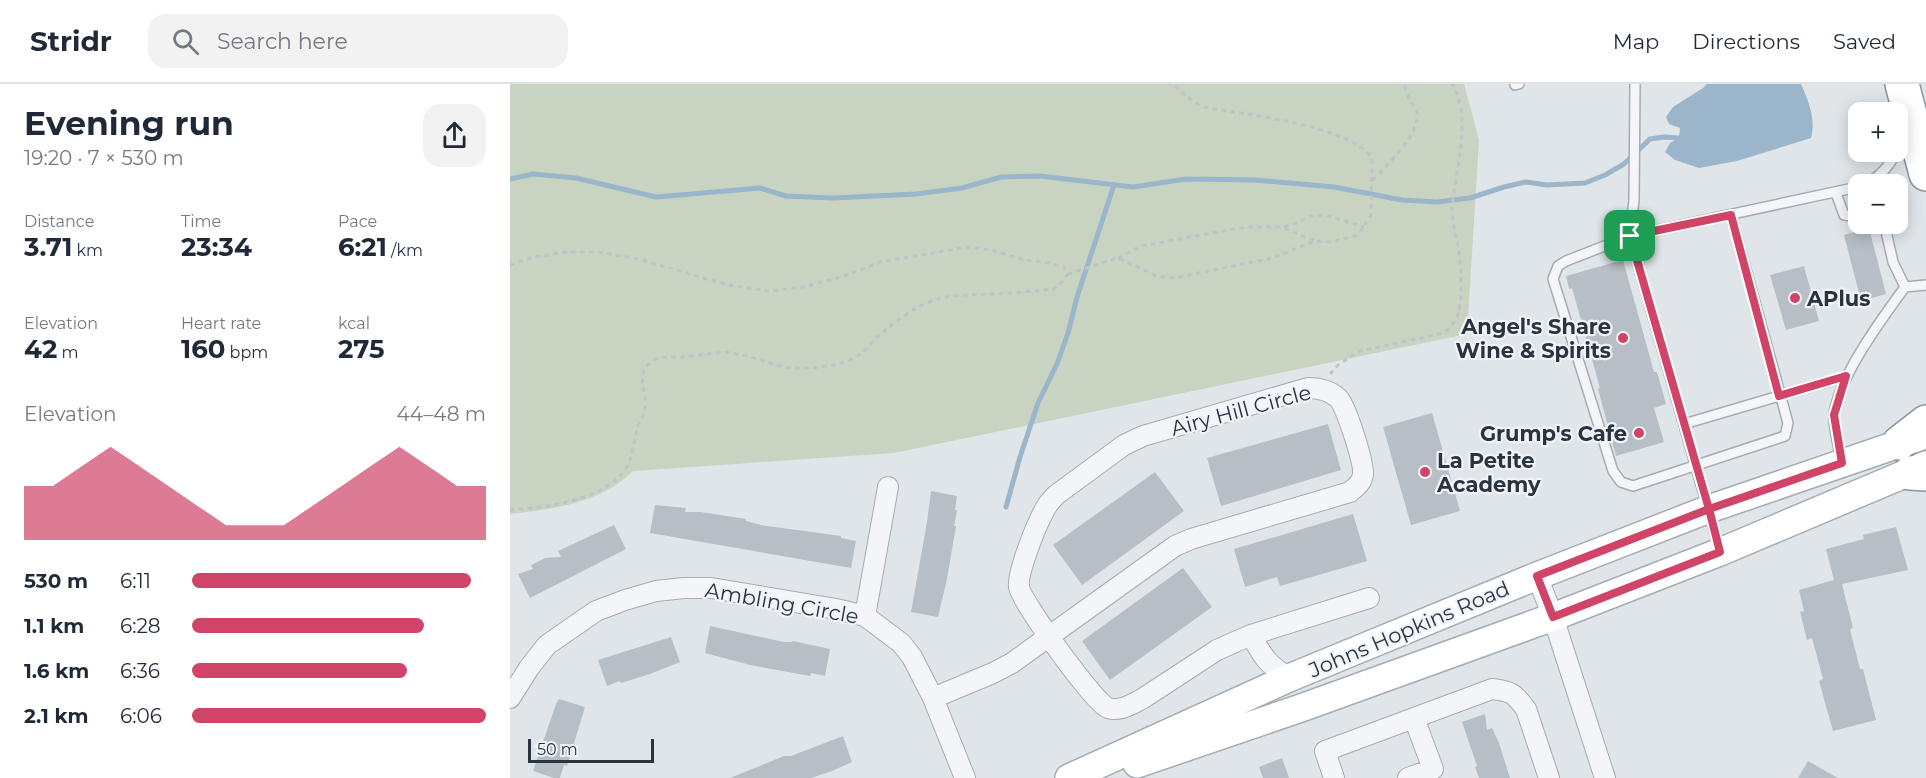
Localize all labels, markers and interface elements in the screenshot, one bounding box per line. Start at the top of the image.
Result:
search box [148,14,568,68]
text: Stridr [30,24,112,58]
icon: search [169,25,202,58]
text: Search here [217,28,348,55]
text: Map [1613,29,1659,54]
text: Directions [1692,29,1800,54]
text: Saved [1833,29,1896,54]
map controls [1848,102,1908,234]
button: + [1848,102,1908,162]
text: Evening run [24,103,234,143]
button: share [423,104,486,167]
text: 19:20 · 7 × 530 m [24,146,184,170]
button: − [1848,174,1908,234]
pin [1604,210,1655,261]
text: Distance [24,212,94,231]
text: Time [181,212,221,231]
text: Pace [338,212,377,231]
icon: arrive [1613,219,1646,252]
text: 3.71 [24,231,72,263]
text: 23:34 [181,231,252,263]
text: 6:21 [338,231,387,263]
text: km [72,241,103,260]
text: /km [387,241,423,260]
place label: APlus [1806,286,1870,311]
marker: APlus [1788,291,1802,305]
text: Elevation [24,314,98,333]
text: Heart rate [181,314,261,333]
text: kcal [338,314,370,333]
place label: Angel's Share Wine & Spirits [1456,314,1611,363]
marker: Angel's Share Wine & Spirits [1616,331,1630,345]
text: 42 [24,333,57,365]
text: 160 [181,333,225,365]
text: 275 [338,333,385,365]
text: m [57,343,78,362]
text: bpm [225,343,268,362]
street label: Airy Hill Circle [1168,379,1314,441]
text: Elevation [24,402,116,426]
text: 44–48 m [397,402,486,426]
place label: Grump's Cafe [1480,421,1627,446]
marker: Grump's Cafe [1632,426,1646,440]
place label: La Petite Academy [1436,448,1541,497]
marker: La Petite Academy [1418,465,1432,479]
text: 530 m [24,569,88,593]
text: 6:11 [120,569,151,593]
street label: Johns Hopkins Road [1304,575,1513,683]
street label: Ambling Circle [703,577,861,629]
text: 1.1 km [24,614,84,638]
text: 6:28 [120,614,161,638]
text: 1.6 km [24,659,89,683]
text: 6:36 [120,659,160,683]
text: 2.1 km [24,704,88,728]
text: 6:06 [120,704,162,728]
scale bar [528,736,654,764]
text: 50 m [537,740,578,759]

